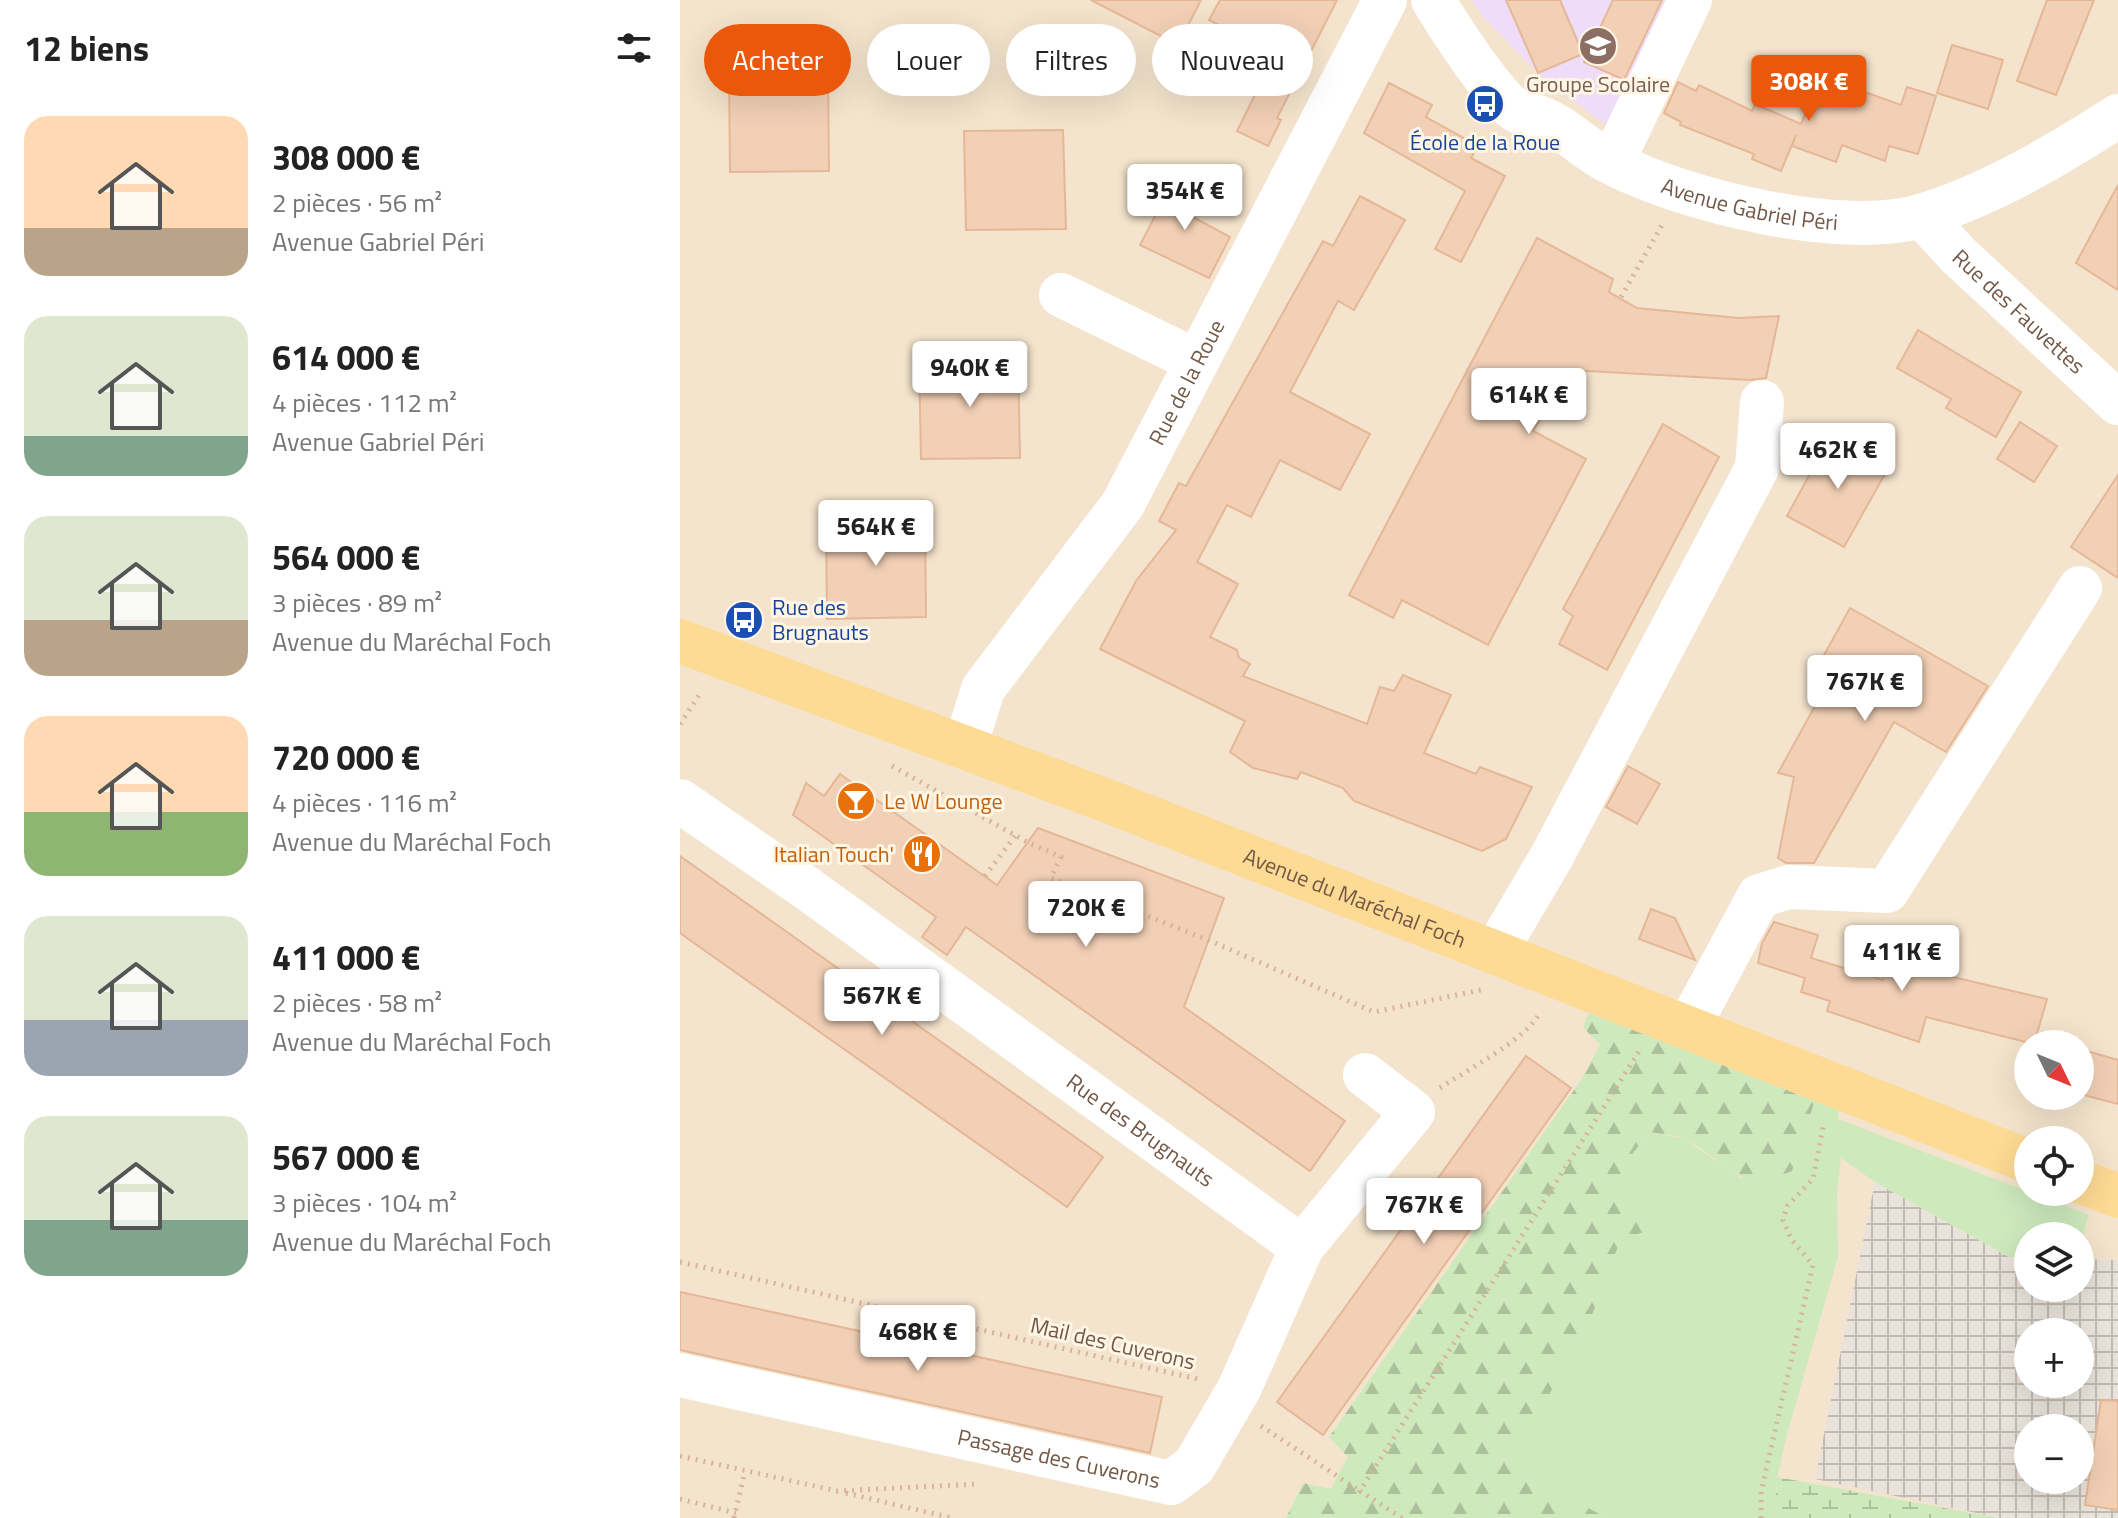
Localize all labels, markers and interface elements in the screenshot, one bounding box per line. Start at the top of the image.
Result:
text: 12 biens [24,22,149,74]
chip: Acheter [704,24,851,96]
chip: Louer [867,24,990,96]
chip: Filtres [1006,24,1136,96]
chip: Nouveau [1152,24,1313,96]
school or university icon: Groupe Scolaire [1577,25,1619,67]
icon: filters [612,26,656,70]
pin: 308K € [1744,55,1874,123]
text: 308K € [1769,61,1849,100]
place label: Groupe Scolaire [1526,67,1670,101]
bus stop icon: École de la Roue [1464,83,1506,125]
place label: École de la Roue [1410,125,1560,159]
text: 308 000 € [272,131,420,183]
icon: home [88,148,184,244]
pin: 354K € [1120,164,1250,232]
street label: Avenue Gabriel Péri [1657,168,1839,239]
text: 354K € [1145,170,1225,209]
text: 2 pièces · 56 m² [272,183,442,222]
text: Avenue Gabriel Péri [272,222,484,261]
street label: Rue des Fauvettes [1945,241,2093,382]
street label: Rue de la Roue [1140,313,1233,451]
text: 614 000 € [272,331,420,383]
pin: 940K € [905,341,1035,409]
text: 940K € [930,347,1010,386]
icon: home [88,348,184,444]
pin: 614K € [1464,368,1594,436]
text: 614K € [1489,374,1569,413]
text: 4 pièces · 112 m² [272,383,457,422]
text: Avenue Gabriel Péri [272,422,484,461]
pin: 462K € [1773,423,1903,491]
text: 462K € [1798,429,1878,468]
pin: 564K € [811,500,941,568]
text: 564K € [836,506,916,545]
text: 564 000 € [272,531,420,583]
icon: home [88,548,184,644]
text: 3 pièces · 89 m² [272,583,442,622]
place label: Rue des Brugnauts [772,590,869,649]
bus stop icon: Rue des Brugnauts [723,599,765,641]
text: Avenue du Maréchal Foch [272,622,551,661]
pin: 767K € [1800,655,1930,723]
text: 767K € [1825,661,1905,700]
text: 720 000 € [272,731,420,783]
icon: home [88,748,184,844]
bar icon: Le W Lounge [835,780,877,822]
text: 4 pièces · 116 m² [272,783,457,822]
place label: Le W Lounge [884,784,1003,818]
text: Avenue du Maréchal Foch [272,822,551,861]
restaurant icon: Italian Touch' [901,833,943,875]
place label: Italian Touch' [774,837,894,871]
street label: Avenue du Maréchal Foch [1238,839,1471,957]
pin: 720K € [1021,881,1151,949]
text: 720K € [1046,887,1126,926]
pin: 411K € [1837,925,1967,993]
text: 411 000 € [272,931,420,983]
text: 411K € [1862,931,1942,970]
icon: home [88,948,184,1044]
pin: 567K € [817,969,947,1037]
text: 567K € [842,975,922,1014]
text: 2 pièces · 58 m² [272,983,442,1022]
text: Avenue du Maréchal Foch [272,1022,551,1061]
north arrow [2014,1030,2094,1110]
map controls [2014,1030,2094,1494]
street label: Rue des Brugnauts [1059,1065,1222,1195]
button: locate [2014,1126,2094,1206]
text: 567 000 € [272,1131,420,1183]
icon: home [88,1148,184,1244]
pin: 767K € [1359,1178,1489,1246]
text: 3 pièces · 104 m² [272,1183,457,1222]
text: 767K € [1384,1184,1464,1223]
text: Avenue du Maréchal Foch [272,1222,551,1261]
button: layers [2014,1222,2094,1302]
pin: 468K € [853,1305,983,1373]
street label: Mail des Cuverons [1027,1308,1199,1378]
text: 468K € [878,1311,958,1350]
button: + [2014,1318,2094,1398]
button: − [2014,1414,2094,1494]
street label: Passage des Cuverons [954,1420,1163,1497]

